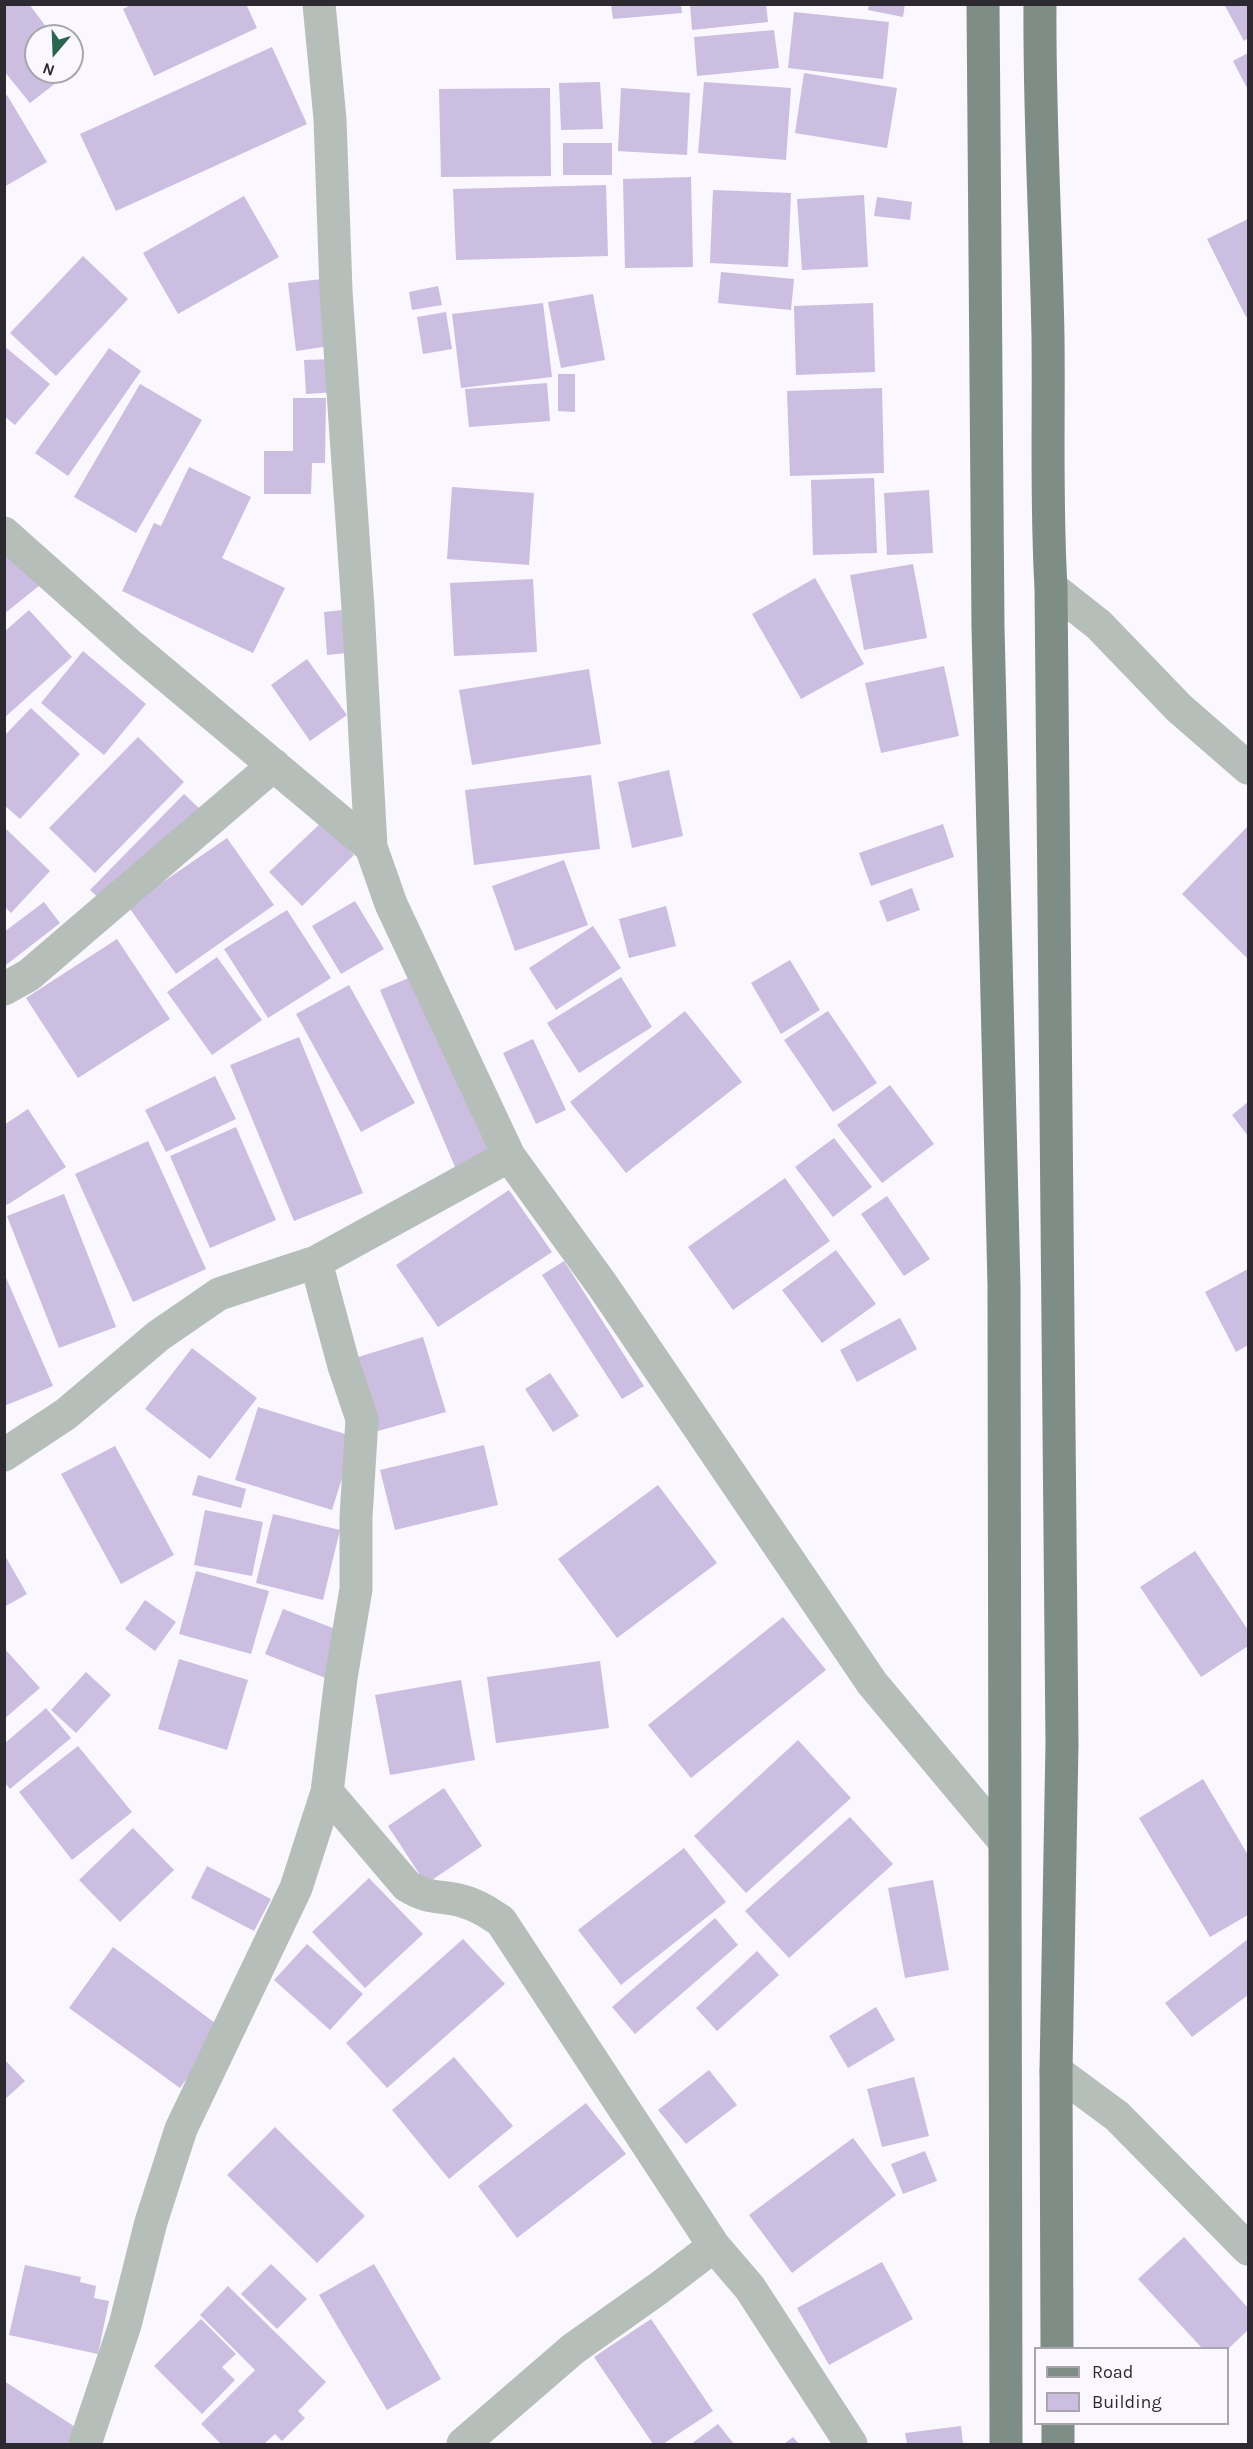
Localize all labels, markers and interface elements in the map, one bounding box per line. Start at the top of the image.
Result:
north arrow [24,24,84,84]
text: N [40,59,57,80]
legend [1034,2347,1229,2425]
text: Road [1092,2361,1133,2383]
text: Building [1092,2391,1162,2413]

